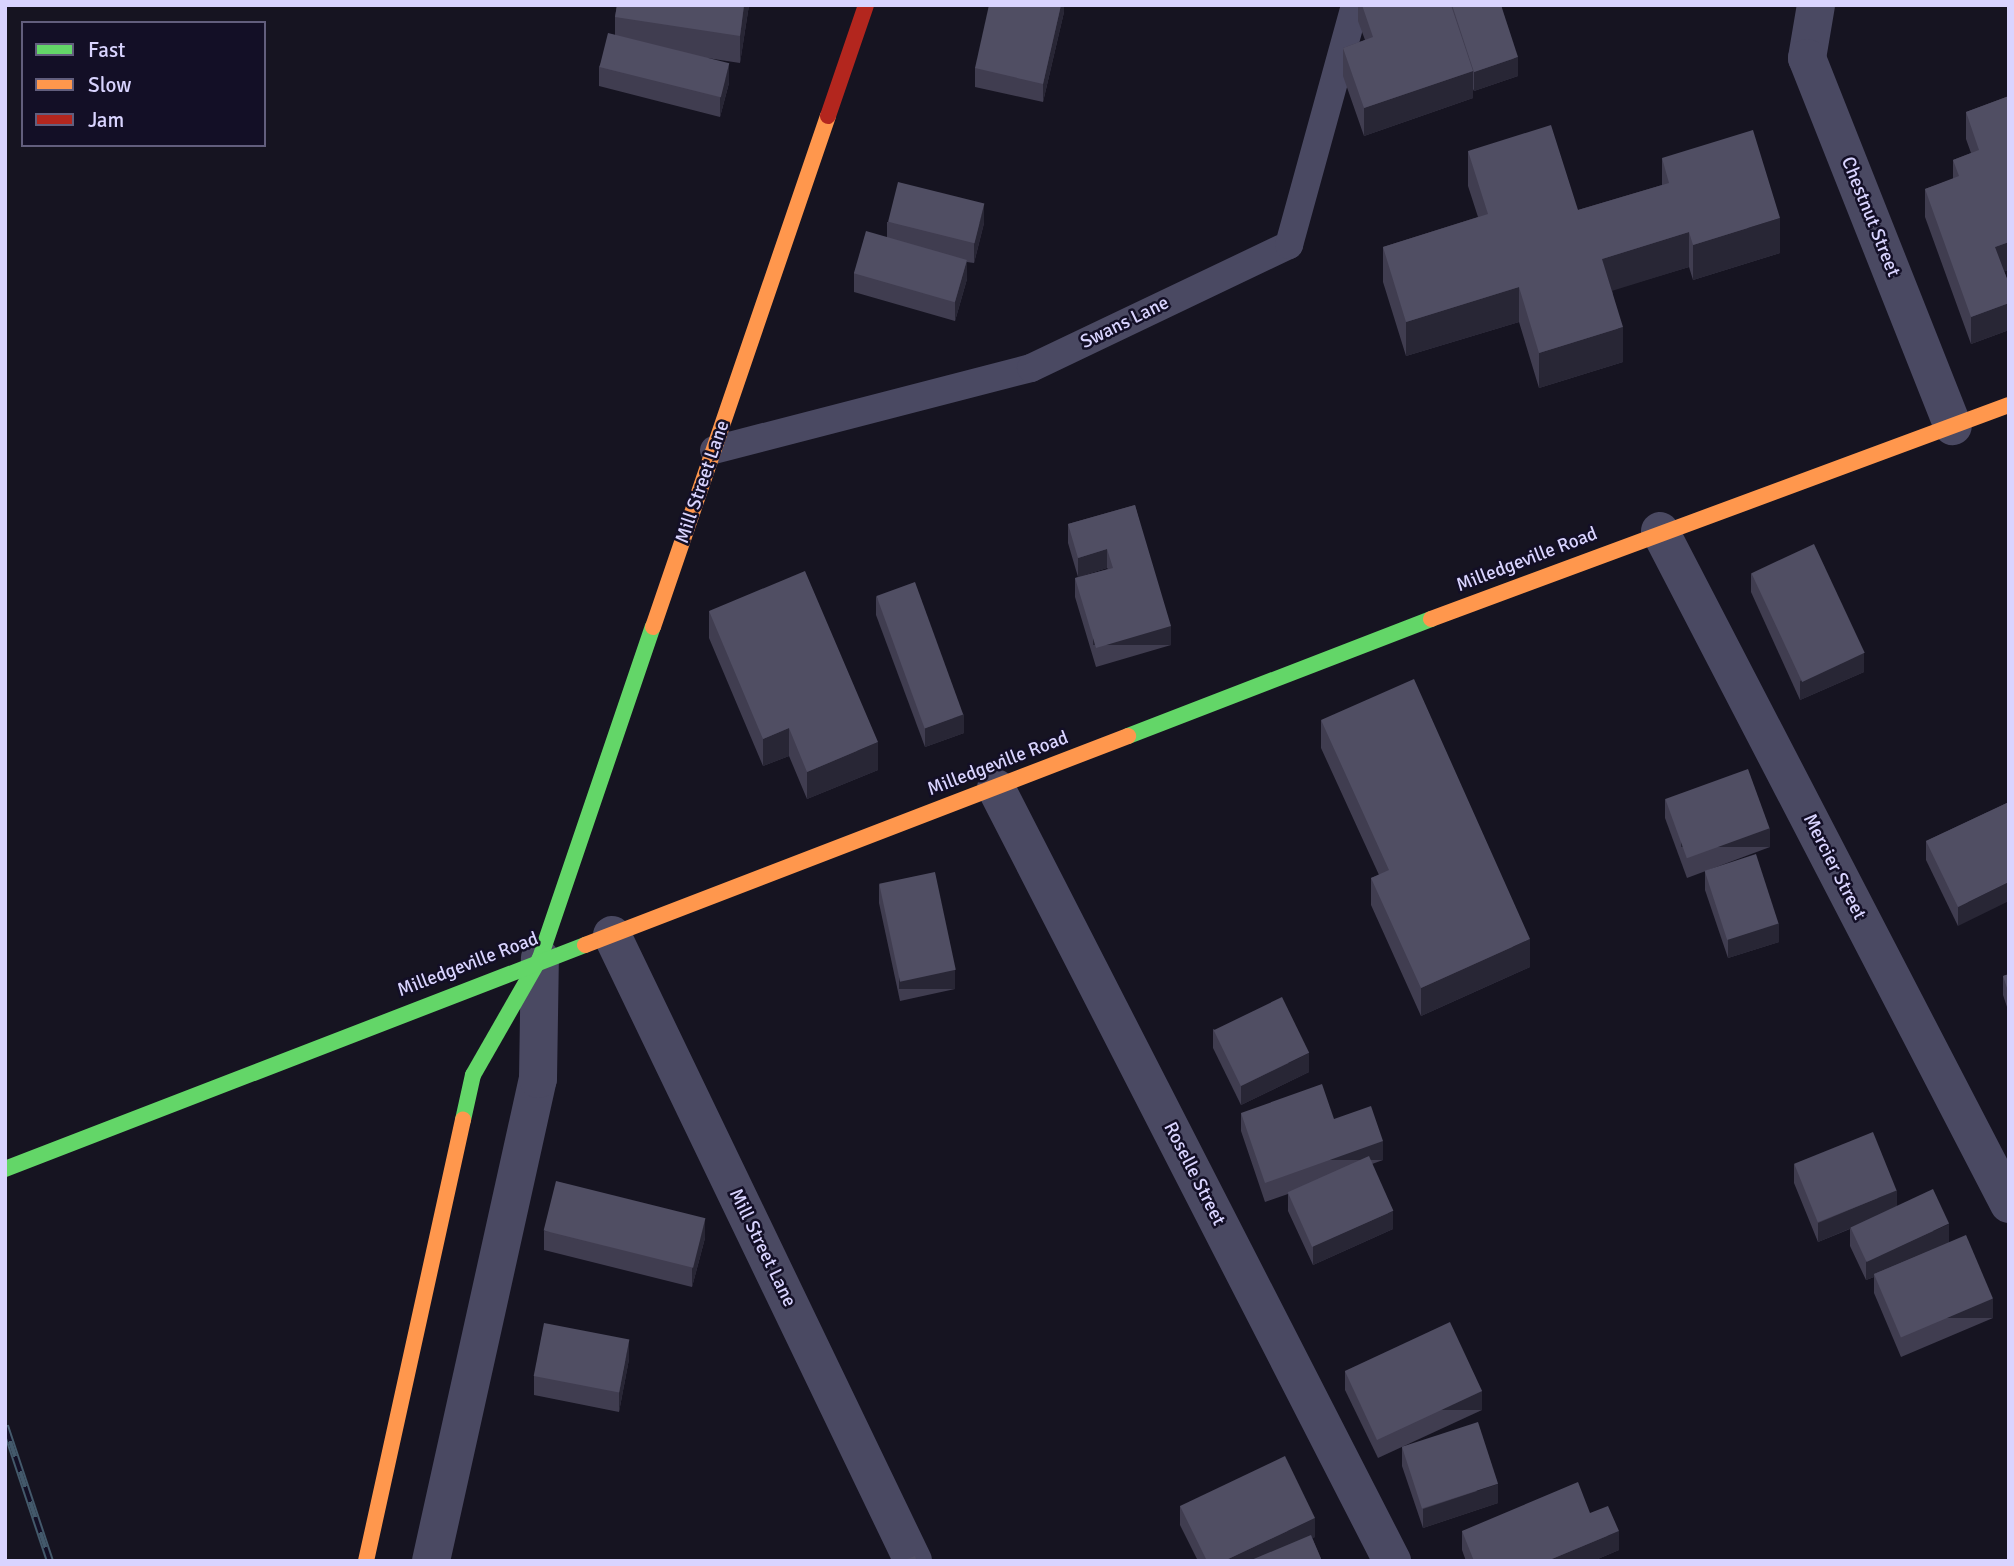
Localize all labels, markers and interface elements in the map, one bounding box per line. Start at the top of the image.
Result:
legend [21,21,266,147]
text: Fast [88,37,125,63]
text: Slow [88,72,132,98]
text: Jam [88,107,124,133]
street label: Chestnut Street [1836,154,1904,280]
street label: Swans Lane [1077,292,1173,354]
street label: Mill Street Lane [671,418,735,546]
street label: Milledgeville Road [1453,523,1601,597]
street label: Milledgeville Road [924,727,1072,801]
street label: Mercier Street [1798,810,1870,924]
street label: Milledgeville Road [394,928,542,1002]
street label: Roselle Street [1158,1119,1230,1229]
street label: Mill Street Lane [724,1185,800,1311]

